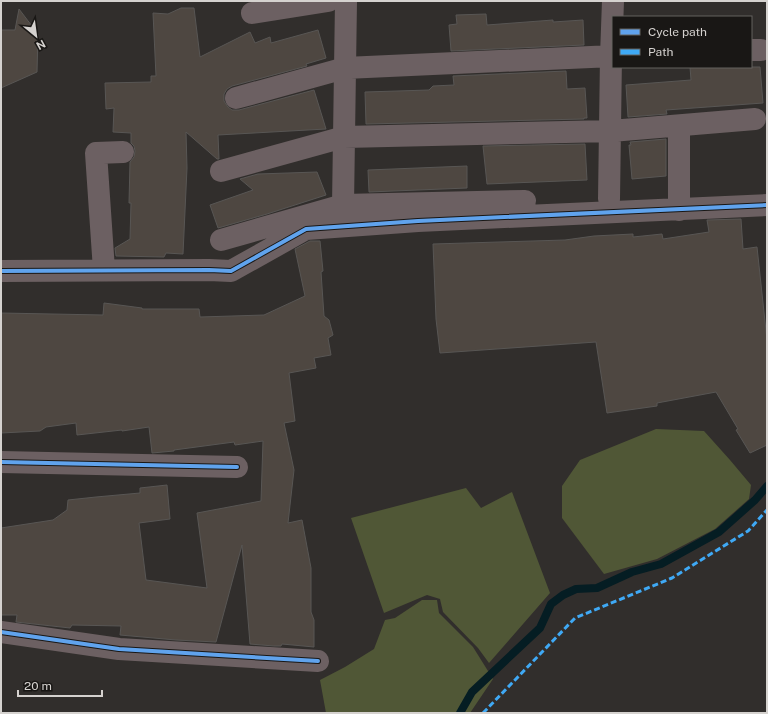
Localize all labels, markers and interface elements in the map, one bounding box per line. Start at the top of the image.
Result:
north arrow [16,16,56,56]
legend [612,16,752,68]
text: Cycle path [648,25,707,39]
text: N [34,37,48,52]
text: Path [648,45,674,59]
scale bar [18,672,102,698]
text: 20 m [24,679,52,693]

